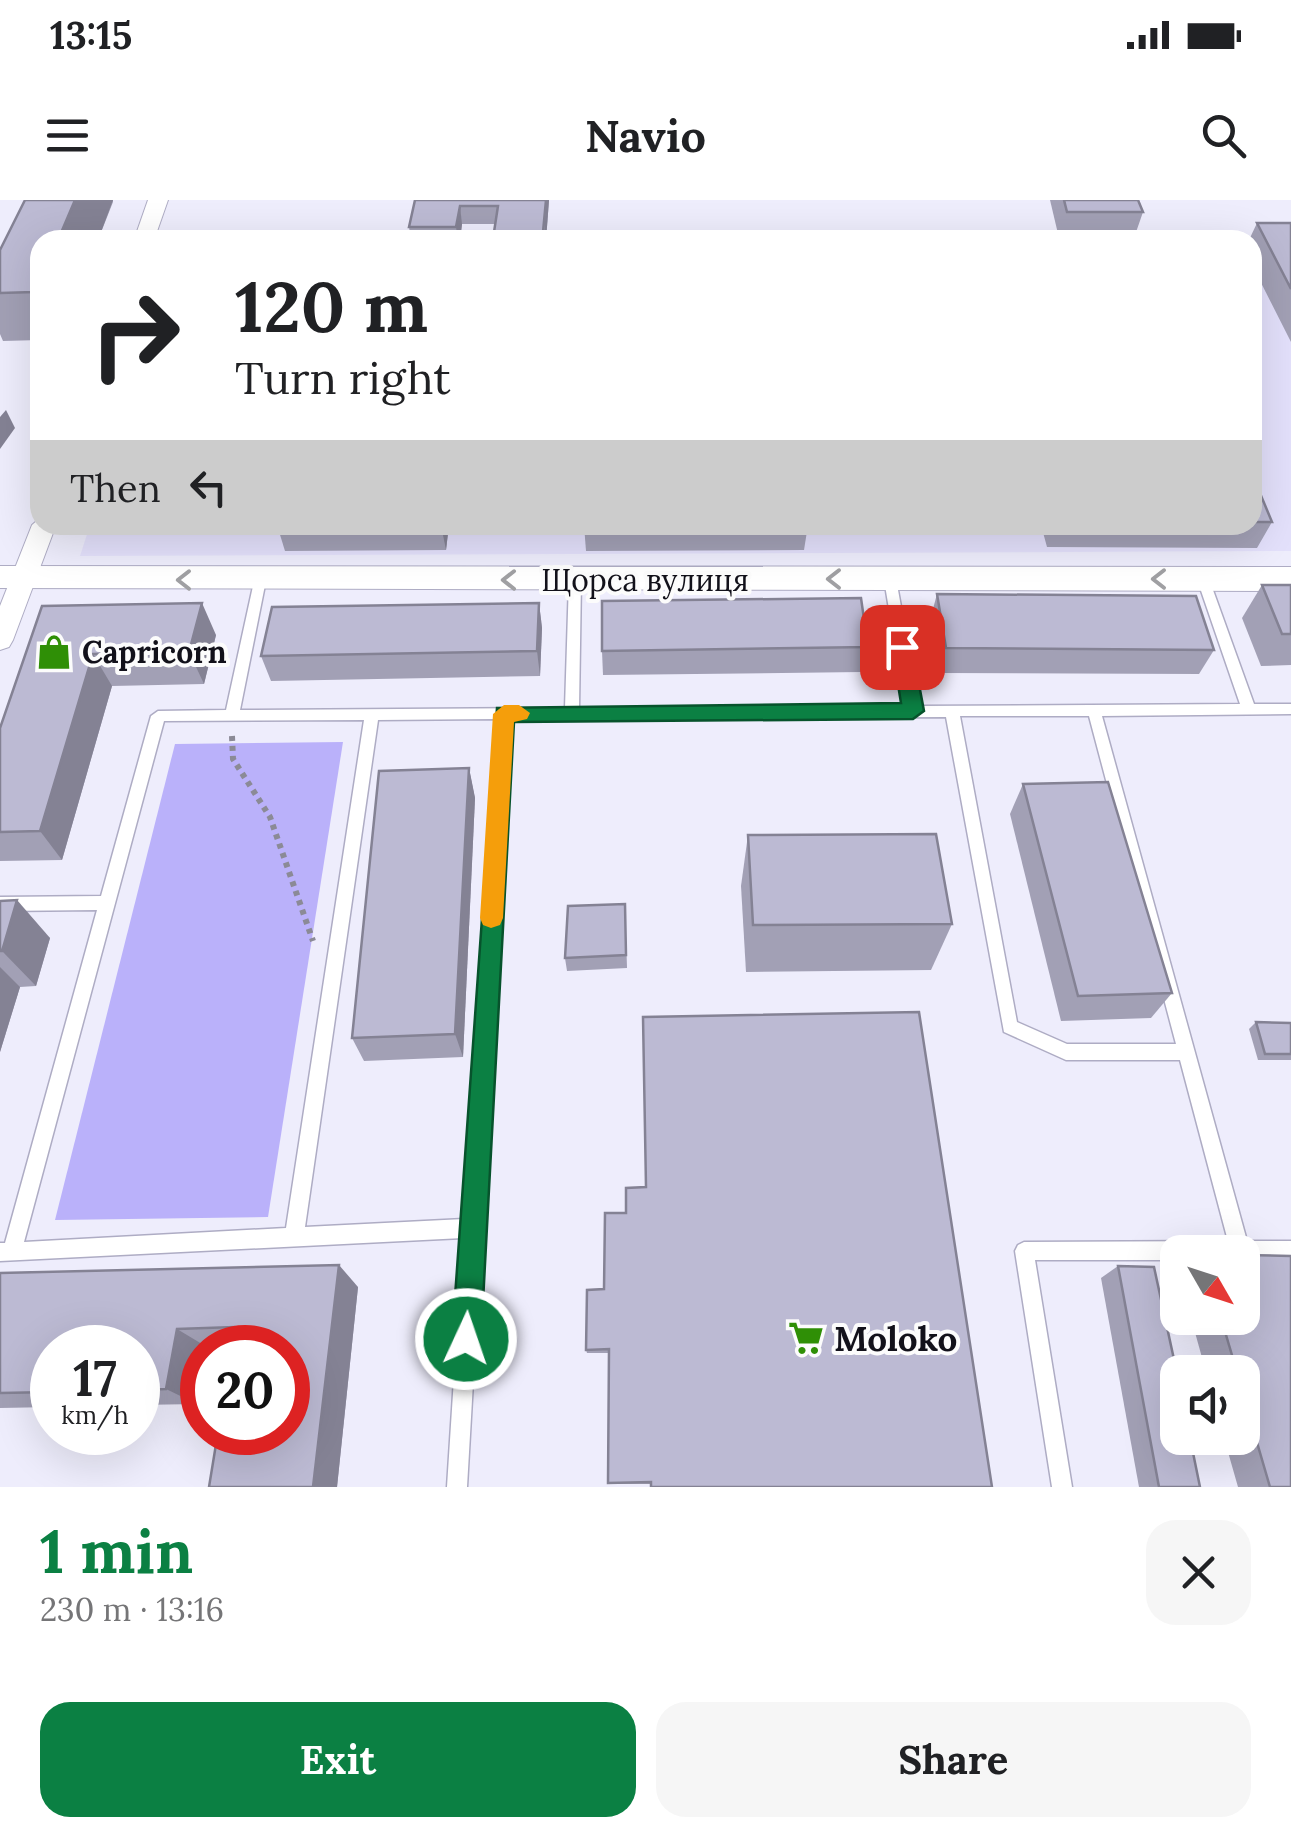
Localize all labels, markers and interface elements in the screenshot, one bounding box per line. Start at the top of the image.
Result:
text: 13:15 [50,11,132,59]
text: Navio [585,107,706,164]
icon: menu [40,108,95,163]
icon: search [1196,108,1251,163]
text: 120 m [235,262,428,351]
icon: right [70,270,200,400]
text: Turn right [235,349,451,406]
icon: left [181,460,236,515]
text: Then [70,464,161,512]
street label: Щорса вулиця [541,561,749,600]
one-way arrow [825,568,840,590]
one-way arrow [1150,568,1166,590]
one-way arrow [175,569,190,591]
one-way arrow [500,569,516,591]
pin [860,605,945,690]
icon: arrive [875,620,930,675]
shop icon: Capricorn [35,633,73,671]
place label: Capricorn [82,633,227,671]
north arrow [1160,1235,1260,1335]
map controls [1160,1235,1260,1455]
position arrow [414,1287,518,1391]
place label: Moloko [834,1316,957,1361]
supermarket icon: Moloko [787,1319,825,1357]
speed limit sign: 20 [180,1325,310,1455]
text: 17 [73,1346,117,1410]
button: sound [1160,1355,1260,1455]
text: km/h [61,1399,129,1431]
text: 1 min [40,1513,193,1589]
button: close [1146,1520,1251,1625]
text: 230 m · 13:16 [40,1589,224,1630]
button: Exit [40,1702,636,1817]
button: Share [656,1702,1251,1817]

